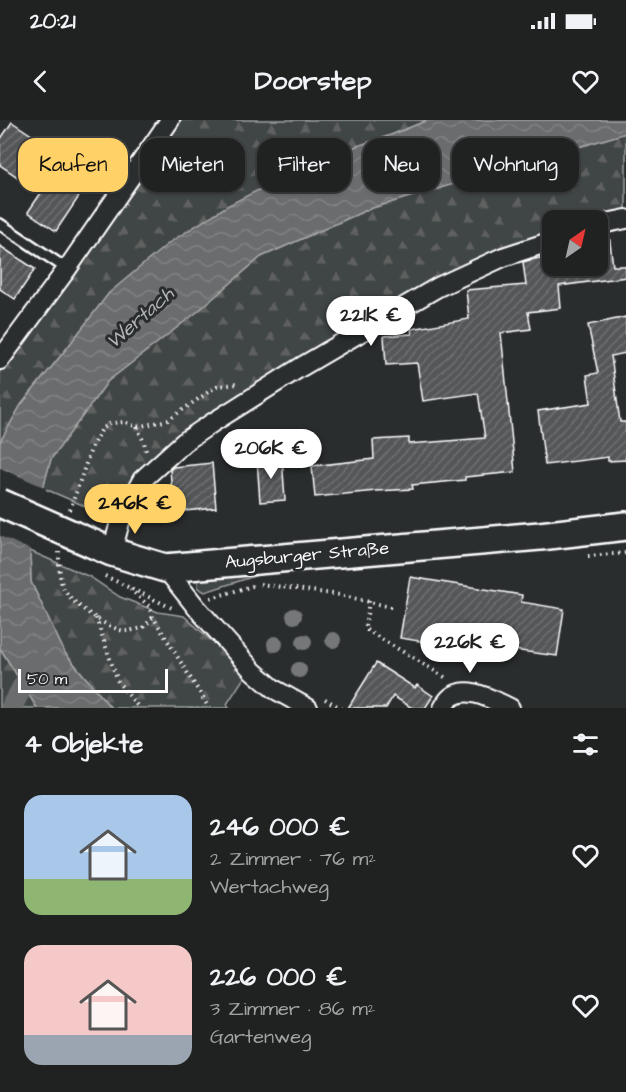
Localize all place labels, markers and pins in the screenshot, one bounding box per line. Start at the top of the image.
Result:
pin: 221K € [322,296,420,347]
pin: 206K € [222,429,320,480]
pin: 246K € [86,484,184,535]
pin: 226K € [421,623,519,674]

